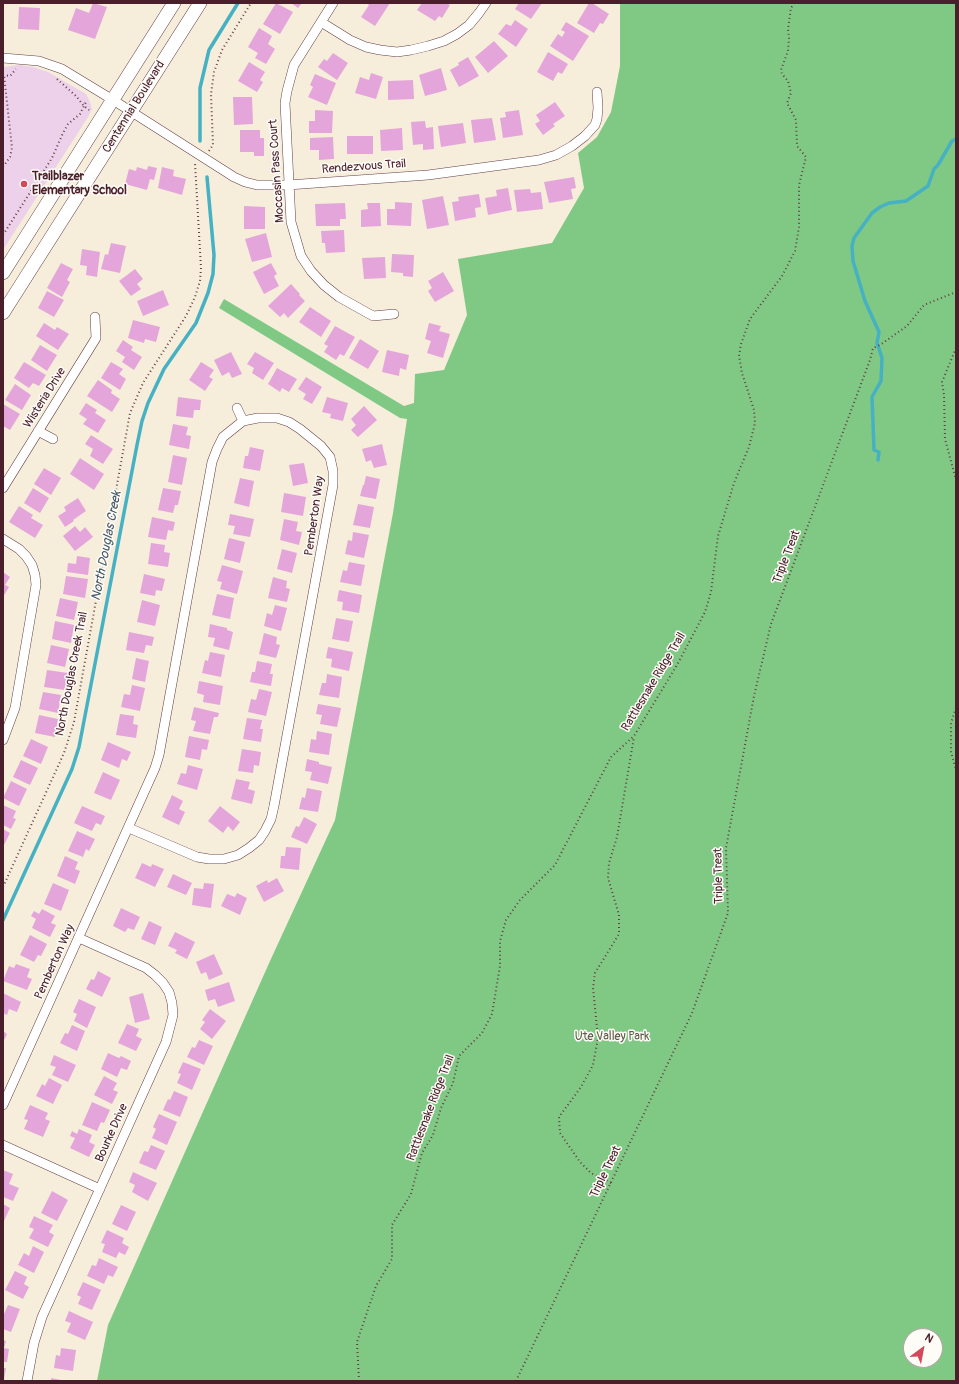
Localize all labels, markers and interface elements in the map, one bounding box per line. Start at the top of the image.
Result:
street label: Centennial Boulevard [100,58,168,156]
street label: Moccasin Pass Court [266,119,288,223]
street label: Rendezvous Trail [321,157,407,177]
place label: Trailblazer Elementary School [32,170,127,198]
marker: Trailblazer Elementary School [19,179,29,189]
street label: Wisteria Drive [21,365,69,431]
street label: Pemberton Way [302,475,328,557]
water label: North Douglas Creek [89,490,125,602]
street label: Triple Treat [770,528,804,586]
street label: North Douglas Creek Trail [53,611,91,737]
street label: Rattlesnake Ridge Trail [619,630,689,734]
street label: Triple Treat [711,848,727,904]
street label: Pemberton Way [32,922,78,1002]
park label: Ute Valley Park [575,1030,649,1044]
street label: Rattlesnake Ridge Trail [404,1053,458,1163]
street label: Bourke Drive [93,1101,131,1165]
street label: Triple Treat [587,1144,625,1200]
north arrow [903,1328,943,1368]
text: N [922,1331,936,1346]

